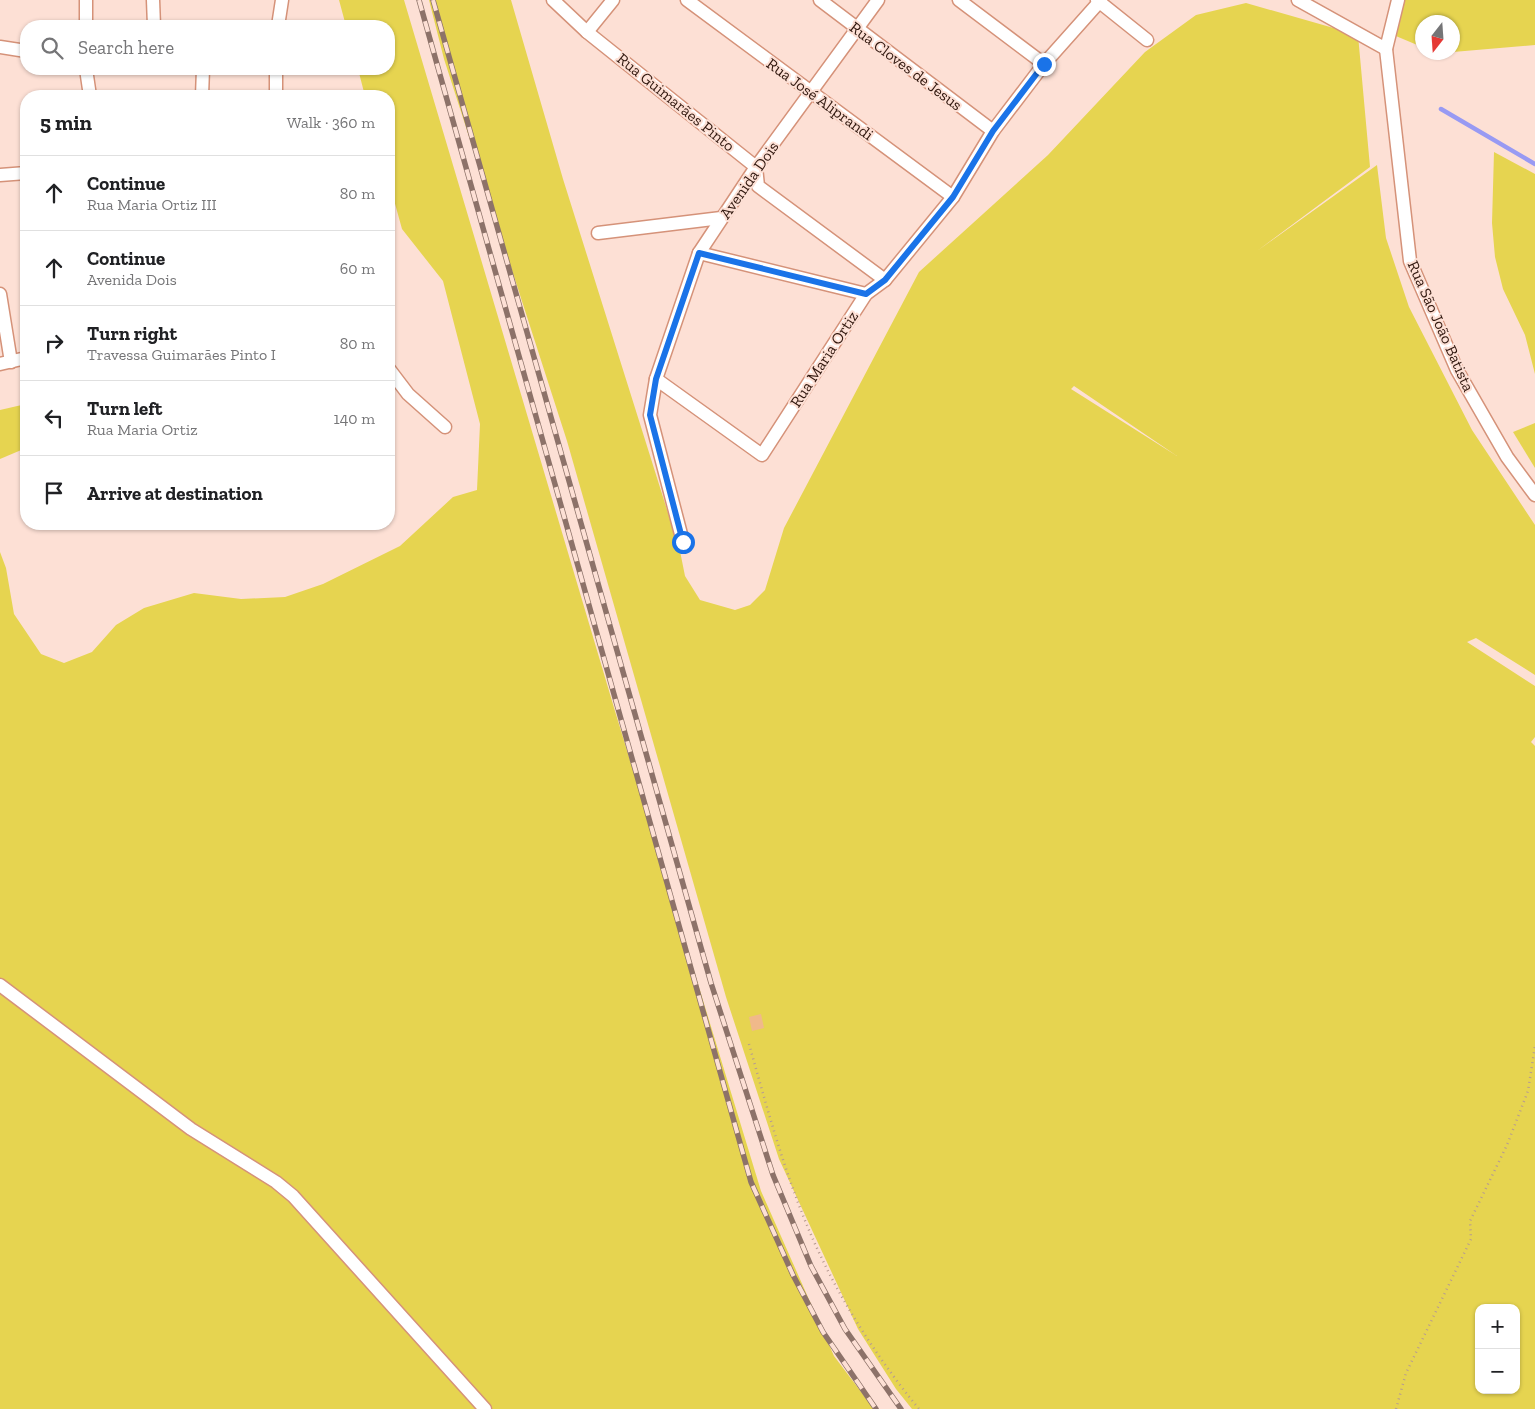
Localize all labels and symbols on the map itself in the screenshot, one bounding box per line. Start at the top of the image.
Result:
north arrow [1415,15,1460,60]
street label: Rua Cloves de Jesus [846,18,966,114]
street label: Rua Guimarães Pinto [613,49,739,155]
route end [1033,53,1056,76]
street label: Rua José Aliprandi [763,54,878,144]
street label: Avenida Dois [715,138,783,222]
street label: Rua São João Batista [1404,258,1478,395]
street label: Rua Maria Ortiz [786,307,862,411]
route start [672,531,695,554]

